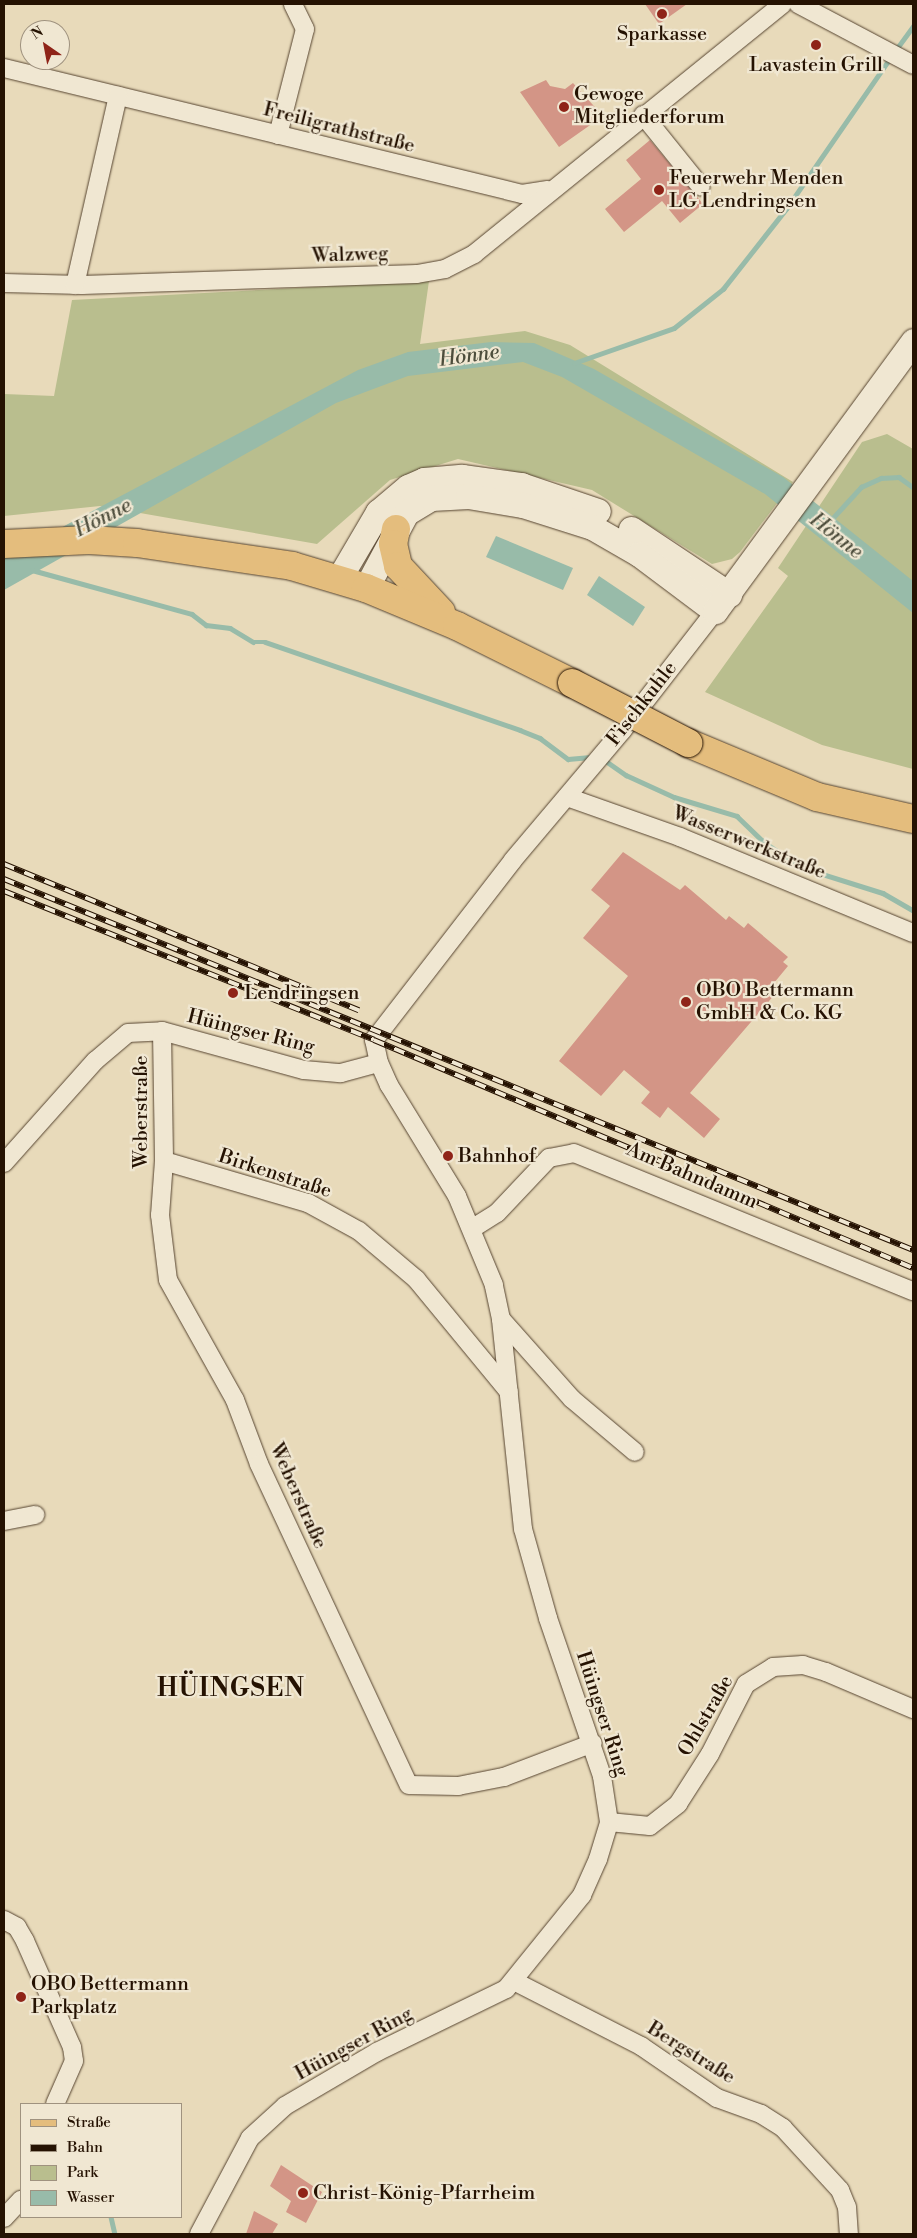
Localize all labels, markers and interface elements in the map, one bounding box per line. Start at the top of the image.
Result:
marker: Sparkasse [656,8,668,20]
north arrow [20,20,70,70]
place label: Sparkasse [617,22,707,46]
text: N [28,23,47,44]
marker: Lavastein Grill [810,39,822,51]
place label: Lavastein Grill [749,53,883,77]
place label: Gewoge Mitgliederforum [574,83,725,130]
street label: Freiligrathstraße [261,98,417,158]
marker: Gewoge Mitgliederforum [558,101,570,113]
place label: Feuerwehr Menden LG Lendringsen [669,166,843,213]
marker: Feuerwehr Menden LG Lendringsen [653,184,665,196]
street label: Walzweg [311,242,389,268]
water label: Hönne [437,339,501,373]
water label: Hönne [70,493,136,543]
water label: Hönne [804,507,868,565]
street label: Fischkuhle [602,657,682,751]
street label: Wasserwerkstraße [669,801,829,885]
place label: OBO Bettermann GmbH & Co. KG [696,978,854,1025]
place label: Lendringsen [244,981,359,1005]
marker: Lendringsen [226,986,240,1000]
marker: OBO Bettermann GmbH & Co. KG [680,996,692,1008]
street label: Hüingser Ring [185,1005,317,1059]
street label: Weberstraße [129,1055,153,1169]
street label: Am Bahndamm [623,1138,761,1214]
street label: Birkenstraße [215,1144,335,1204]
place label: Bahnhof [458,1144,536,1168]
marker: Bahnhof [442,1150,454,1162]
street label: Weberstraße [264,1439,332,1553]
street label: Hüingser Ring [570,1648,634,1780]
street label: Ohlstraße [673,1671,739,1761]
district label: HÜINGSEN [156,1674,306,1704]
place label: OBO Bettermann Parkplatz [31,1973,189,2020]
marker: OBO Bettermann Parkplatz [15,1991,27,2003]
street label: Hüingser Ring [291,2002,417,2086]
street label: Bergstraße [643,2017,739,2089]
legend [20,2103,182,2218]
text: Straße [67,2113,111,2132]
text: Bahn [67,2138,103,2157]
text: Park [67,2163,98,2182]
place label: Christ-König-Pfarrheim [313,2181,535,2205]
marker: Christ-König-Pfarrheim [297,2187,309,2199]
text: Wasser [67,2188,114,2207]

